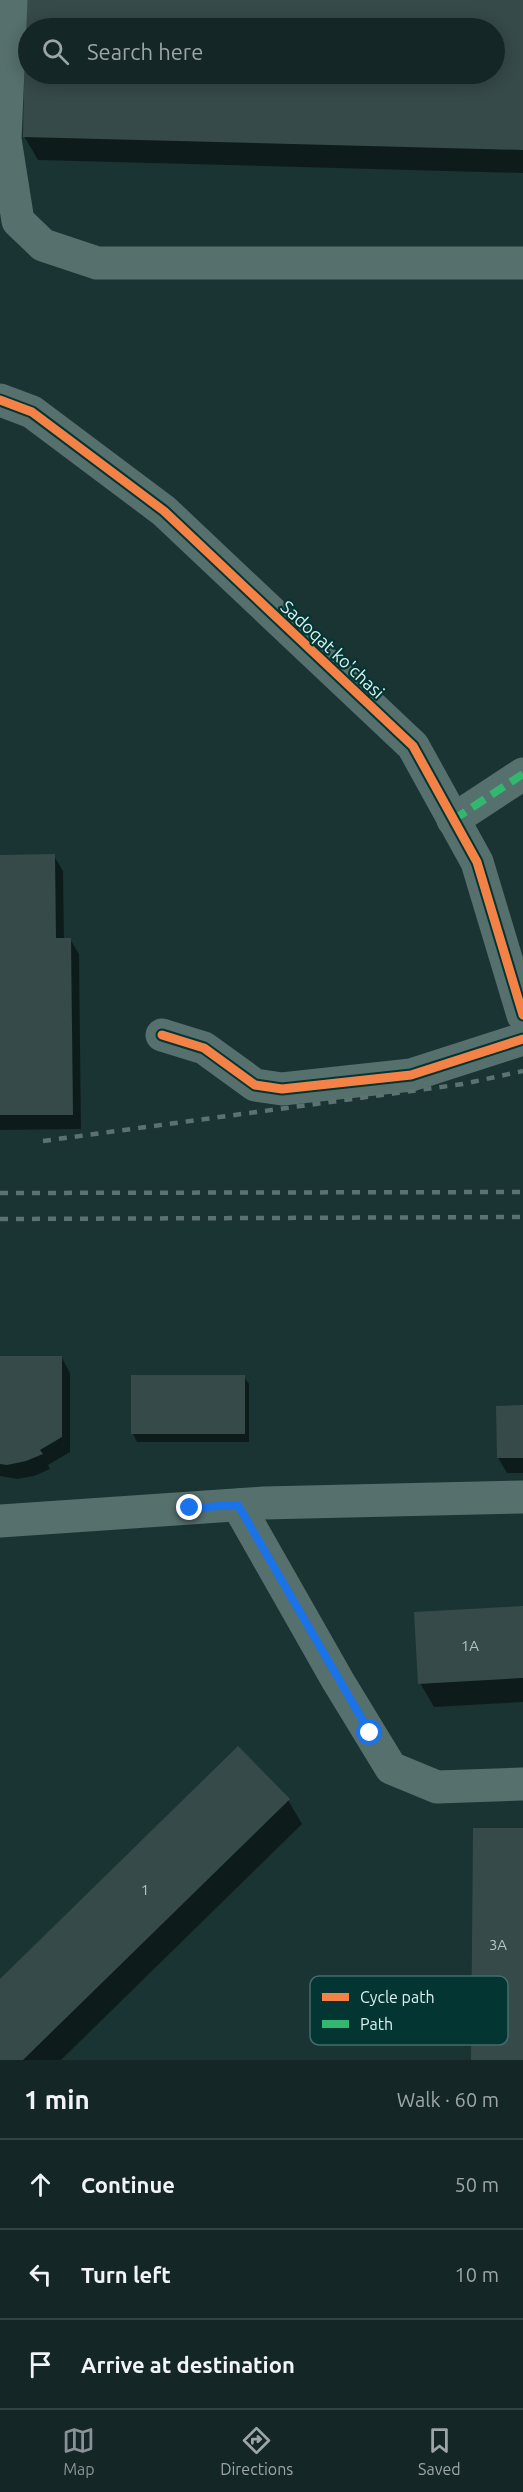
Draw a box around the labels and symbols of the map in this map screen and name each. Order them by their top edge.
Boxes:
street label: Sadoqat ko'chasi [277,596,389,702]
route end [176,1494,202,1520]
house number: 1А [461,1637,479,1654]
route start [356,1719,382,1745]
house number: 1 [141,1881,149,1898]
house number: 3А [489,1936,507,1953]
legend [310,1976,508,2045]
text: Cycle path [360,1988,435,2006]
text: Path [360,2015,393,2033]

